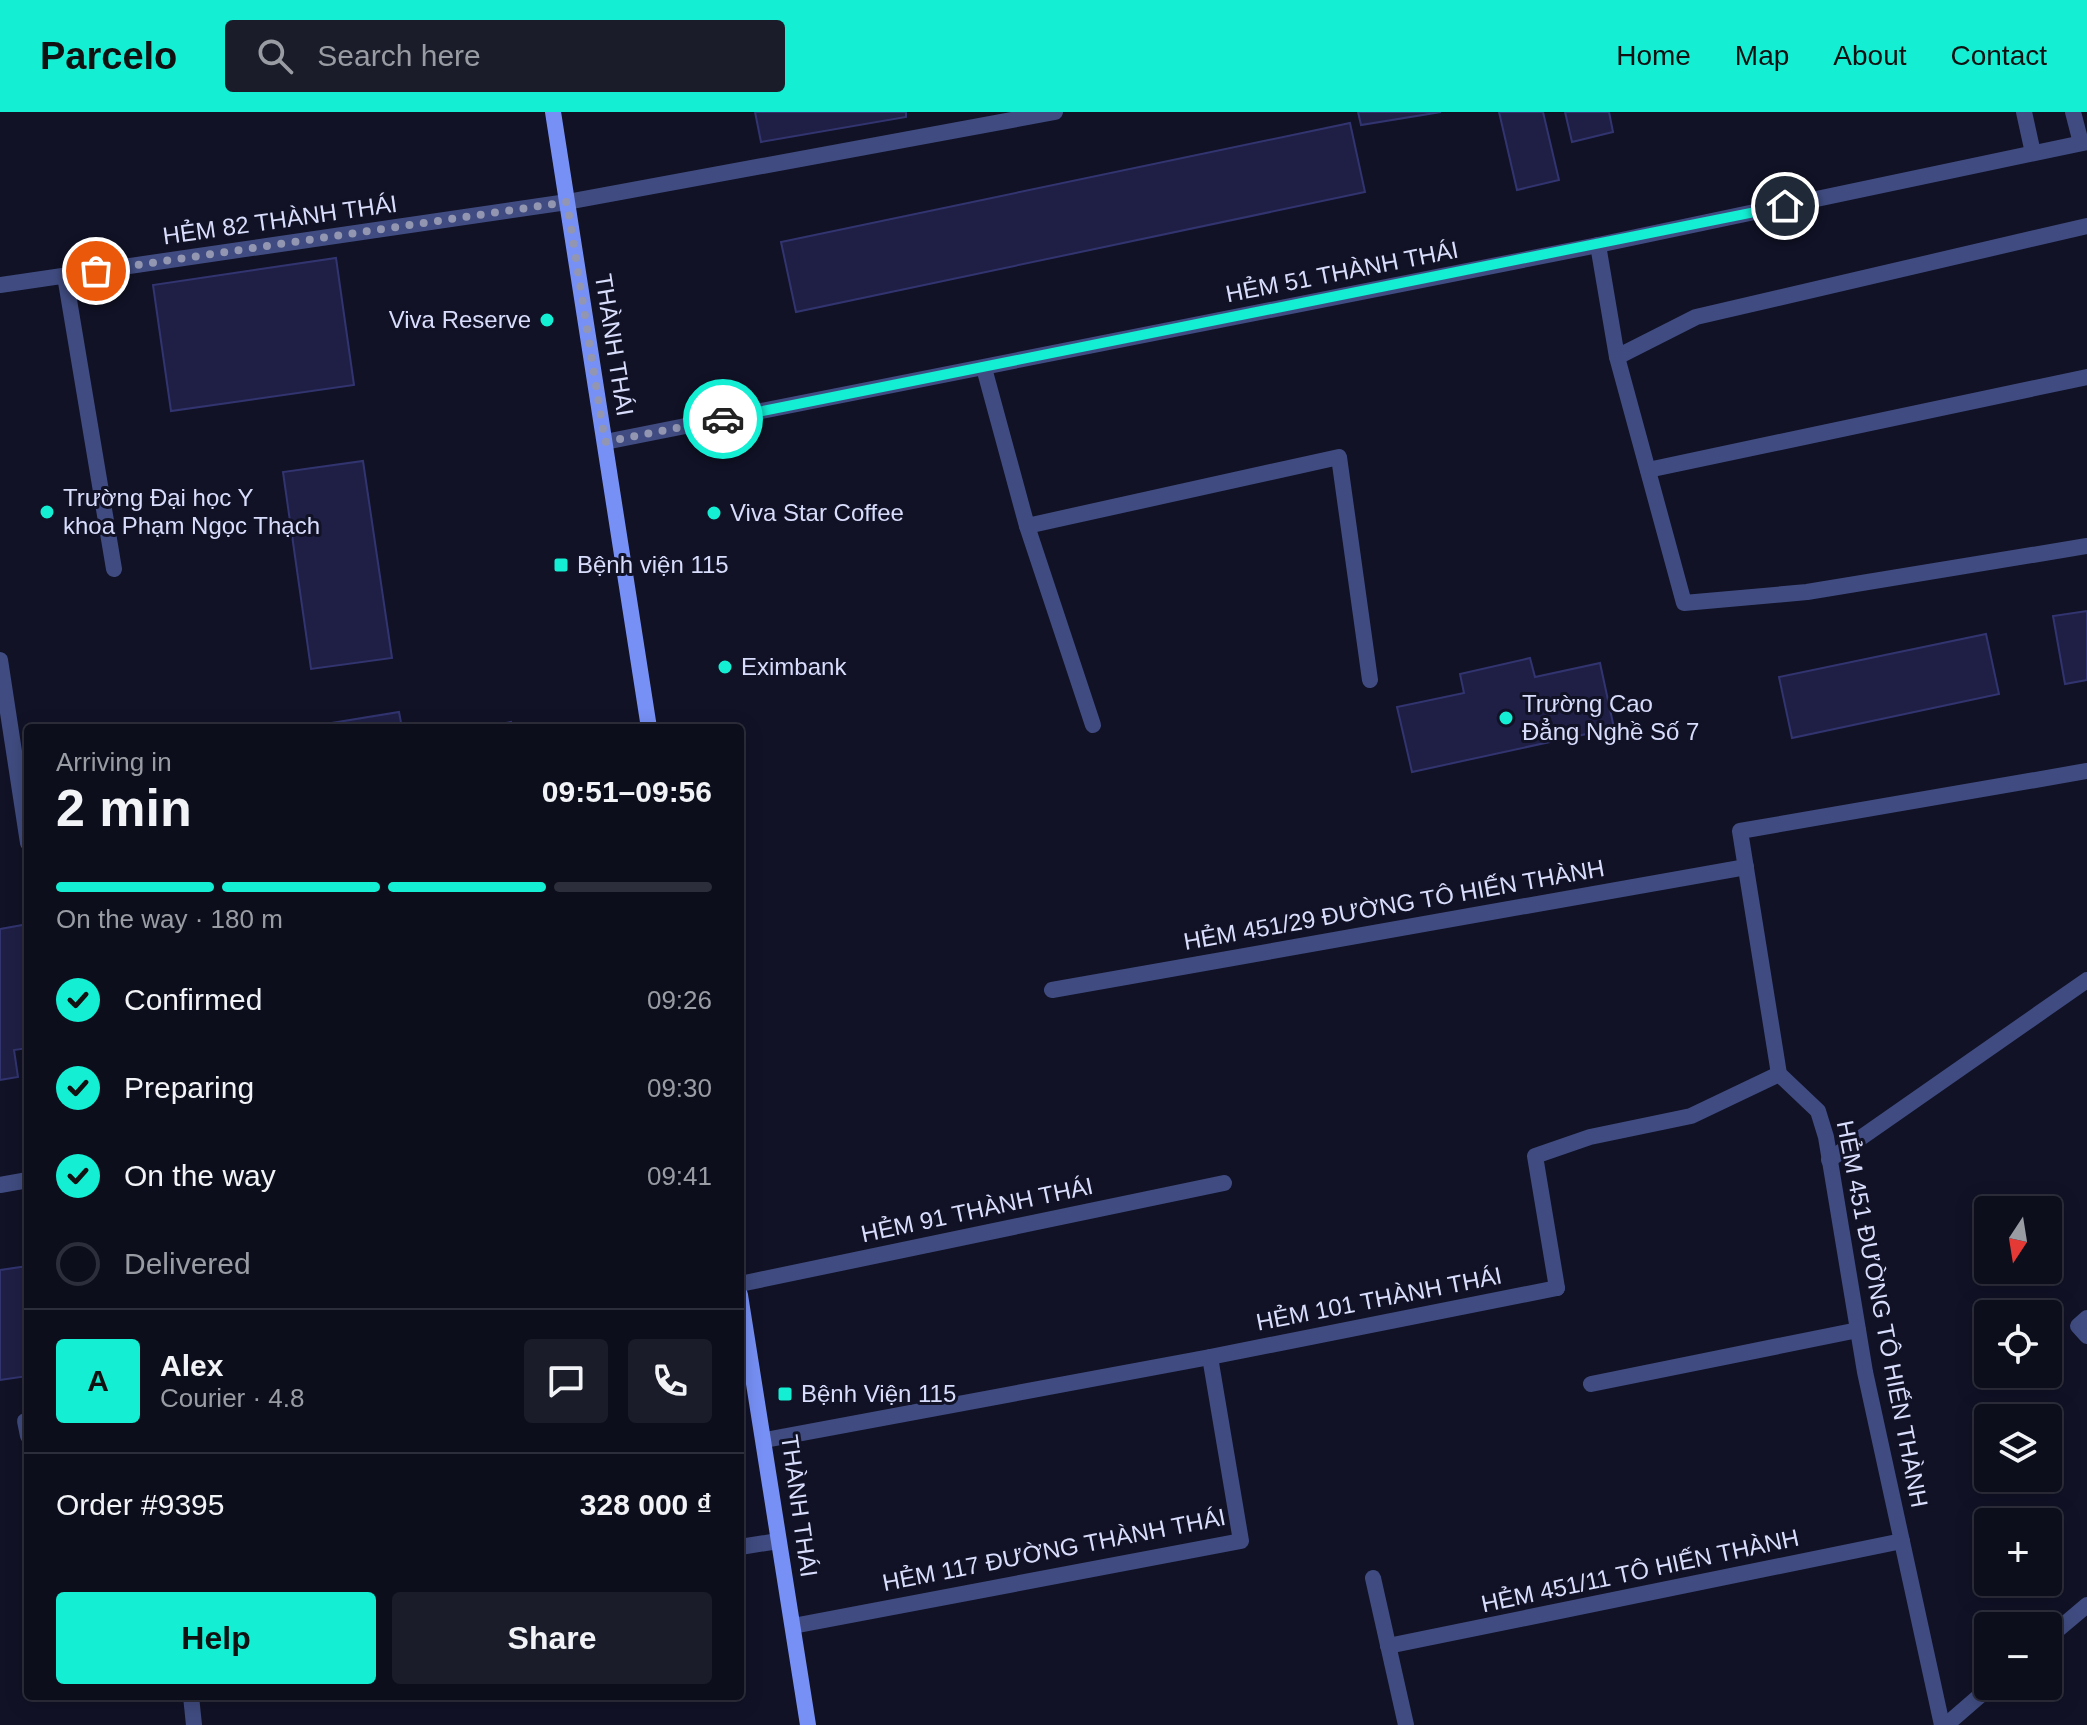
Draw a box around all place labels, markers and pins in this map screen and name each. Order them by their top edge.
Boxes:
pin [1751,172,1819,240]
pin [62,237,130,305]
place label: Viva Reserve [389,306,531,333]
marker: Viva Reserve [538,311,556,329]
place label: Trường Đại học Y khoa Phạm Ngọc Thạch [63,484,320,539]
place label: Viva Star Coffee [730,499,904,526]
marker: Trường Đại học Y khoa Phạm Ngọc Thạch [38,503,56,521]
marker: Viva Star Coffee [705,504,723,522]
place label: Bệnh viện 115 [577,551,729,578]
marker: Bệnh viện 115 [552,556,570,574]
place label: Eximbank [741,653,847,680]
marker: Eximbank [716,658,734,676]
place label: Trường Cao Đẳng Nghề Số 7 [1522,690,1699,745]
marker: Trường Cao Đẳng Nghề Số 7 [1497,709,1515,727]
place label: Bệnh Viện 115 [801,1380,956,1407]
marker: Bệnh Viện 115 [776,1385,794,1403]

